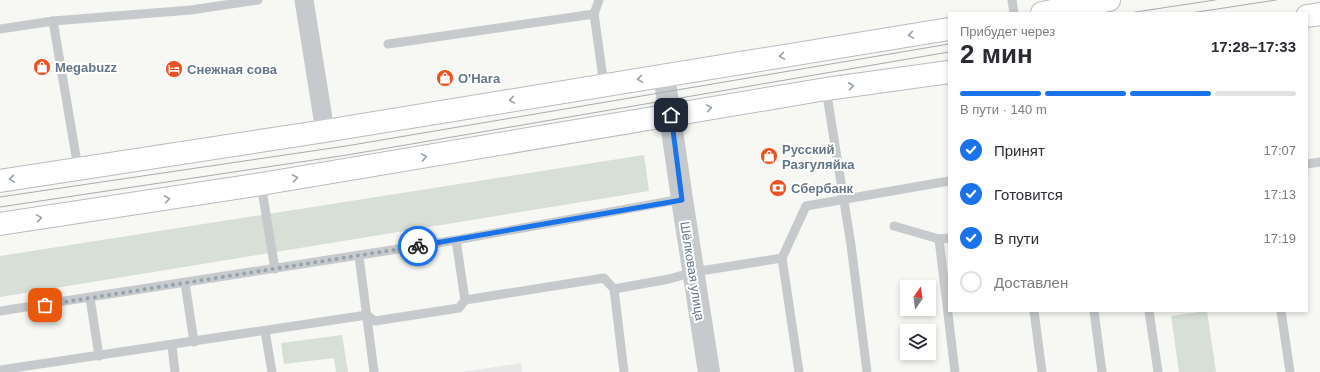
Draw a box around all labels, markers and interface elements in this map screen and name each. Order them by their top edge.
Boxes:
text: Прибудет через [960,24,1055,39]
one-way arrow [907,30,914,39]
text: 17:28–17:33 [1211,38,1296,55]
text: 2 мин [960,39,1033,69]
one-way arrow [779,51,785,60]
shop icon: Megabuzz [32,57,52,77]
hotel icon: Снежная сова [164,59,184,79]
place label: Megabuzz [55,60,118,75]
place label: Снежная сова [187,62,278,77]
shop icon: O'Hara [435,68,455,88]
place label: O'Hara [458,71,501,86]
one-way arrow [637,74,643,83]
one-way arrow [848,82,855,91]
one-way arrow [509,95,515,104]
pin [654,98,688,132]
text: В пути · 140 m [960,102,1047,117]
icon: home [660,104,682,126]
one-way arrow [706,105,712,113]
icon: check [960,139,982,161]
place label: Русский Разгуляйка [782,142,855,172]
text: Принят [994,142,1045,159]
text: 17:07 [1263,143,1296,158]
shop icon: Русский Разгуляйка [759,146,779,166]
one-way arrow [421,153,427,161]
one-way arrow [9,174,15,183]
one-way arrow [292,174,299,183]
bank icon: Сбербанк [768,178,788,198]
place label: Сбербанк [791,181,854,196]
icon: check [960,183,982,205]
text: Готовится [994,186,1063,203]
text: 17:13 [1263,187,1296,202]
one-way arrow [164,195,170,203]
one-way arrow [35,214,42,223]
street label: Шёлковая улица [677,220,708,322]
courier [398,226,438,266]
icon: check [960,227,982,249]
text: В пути [994,230,1039,247]
text: 17:19 [1263,231,1296,246]
icon: bike [407,235,429,257]
text: Доставлен [994,274,1068,291]
north arrow [900,280,936,316]
map controls [900,280,936,360]
pin [28,288,62,322]
icon: bag [34,294,56,316]
button: layers [900,324,936,360]

